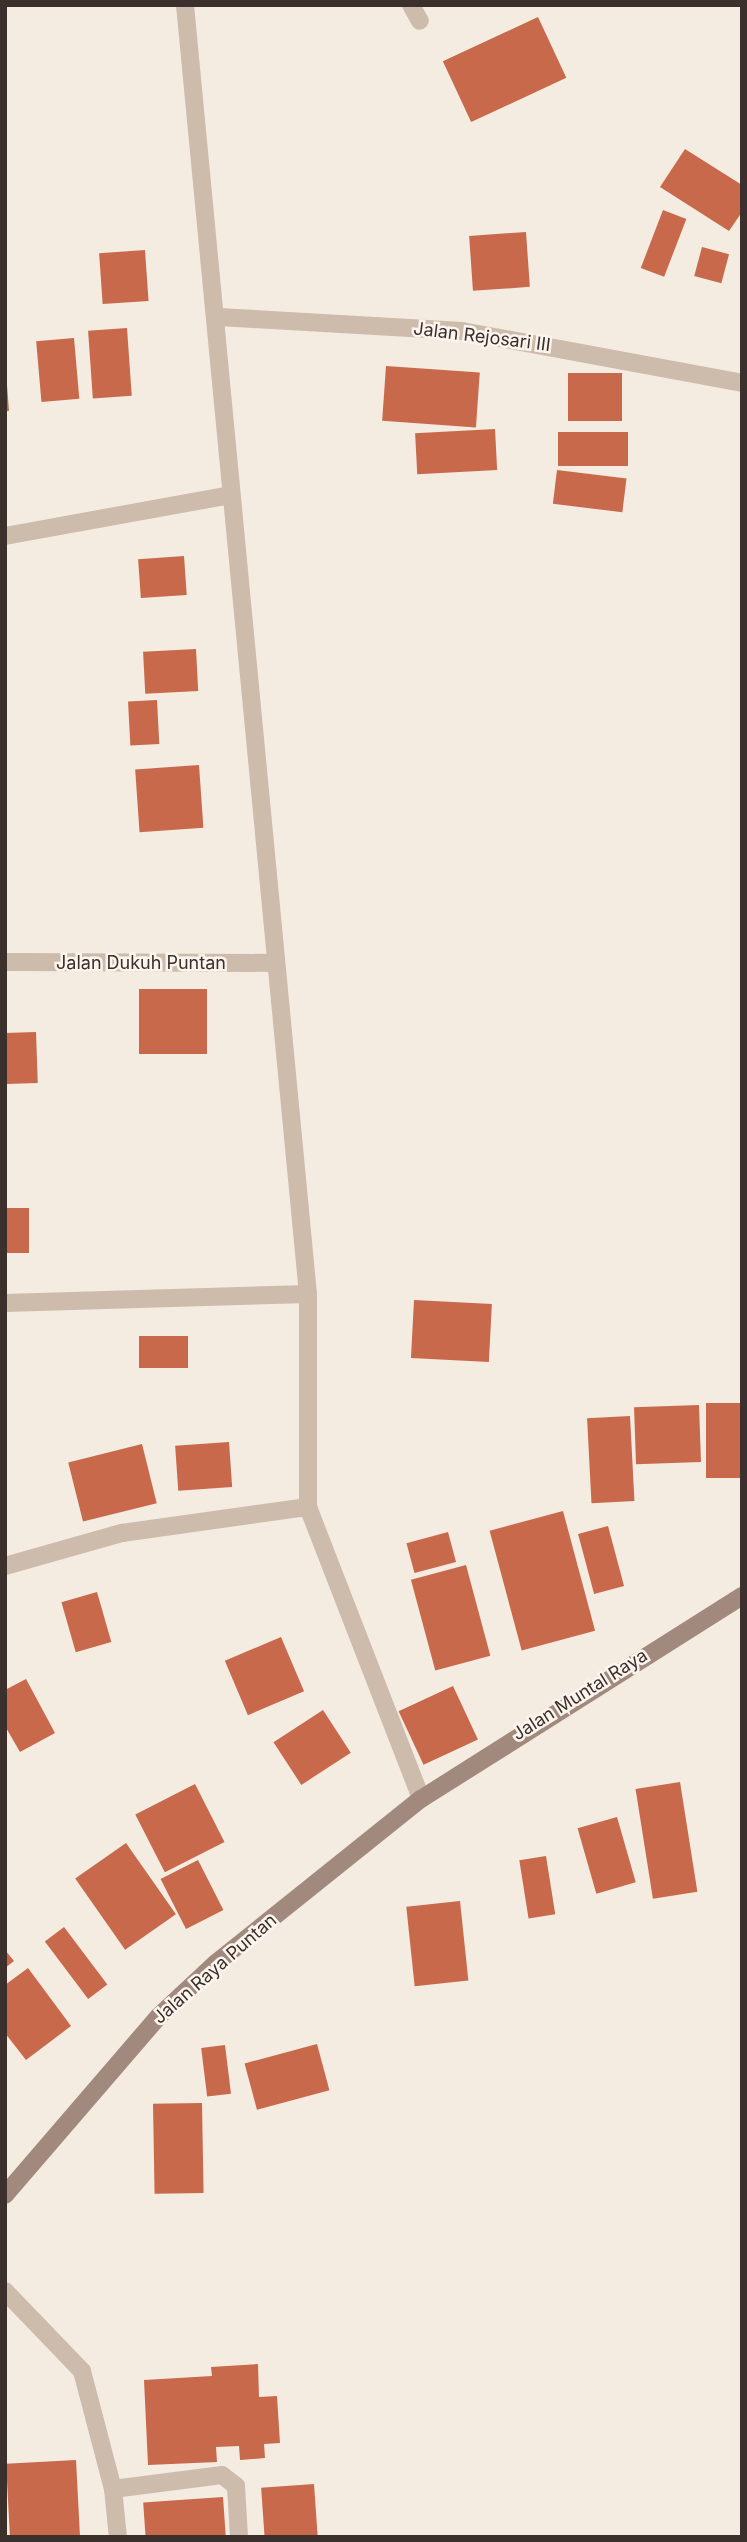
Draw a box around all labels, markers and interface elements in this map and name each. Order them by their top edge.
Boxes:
street label: Jalan Rejosari III [412,318,552,356]
street label: Jalan Dukuh Puntan [56,952,226,974]
street label: Jalan Muntal Raya [509,1645,651,1745]
street label: Jalan Raya Puntan [149,1909,281,2029]

